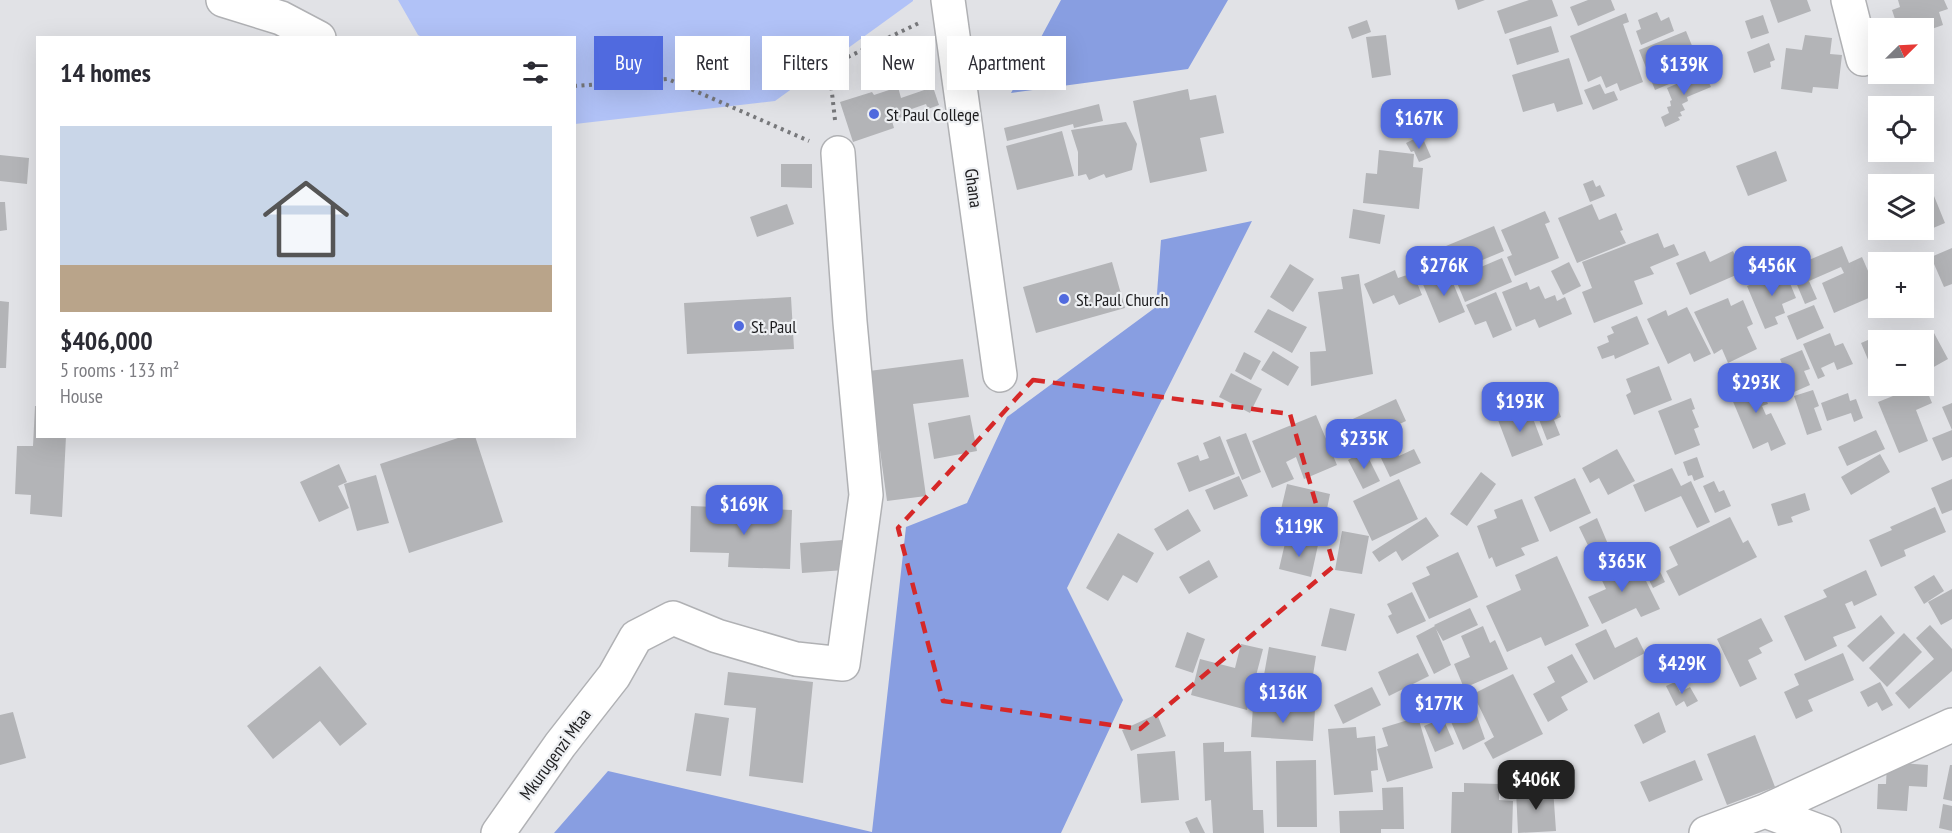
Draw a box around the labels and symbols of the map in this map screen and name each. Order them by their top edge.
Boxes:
north arrow [1868,18,1934,84]
pin: $139K [1642,45,1726,96]
pin: $167K [1377,99,1461,150]
place label: St Paul College [886,103,980,126]
marker: St Paul College [867,107,881,121]
street label: Ghana [960,167,988,209]
pin: $276K [1402,246,1486,297]
pin: $456K [1730,246,1814,297]
place label: St. Paul Church [1076,288,1168,311]
marker: St. Paul Church [1057,292,1071,306]
place label: St. Paul [751,315,797,338]
marker: St. Paul [732,319,746,333]
pin: $293K [1714,363,1798,414]
pin: $193K [1478,382,1562,433]
pin: $235K [1322,419,1406,470]
pin: $169K [702,485,786,536]
pin: $119K [1257,507,1341,558]
pin: $365K [1580,542,1664,593]
pin: $429K [1640,644,1724,695]
pin: $136K [1241,673,1325,724]
pin: $177K [1397,684,1481,735]
street label: Mkurugenzi Mtaa [514,704,596,804]
pin: $406K [1494,760,1578,811]

